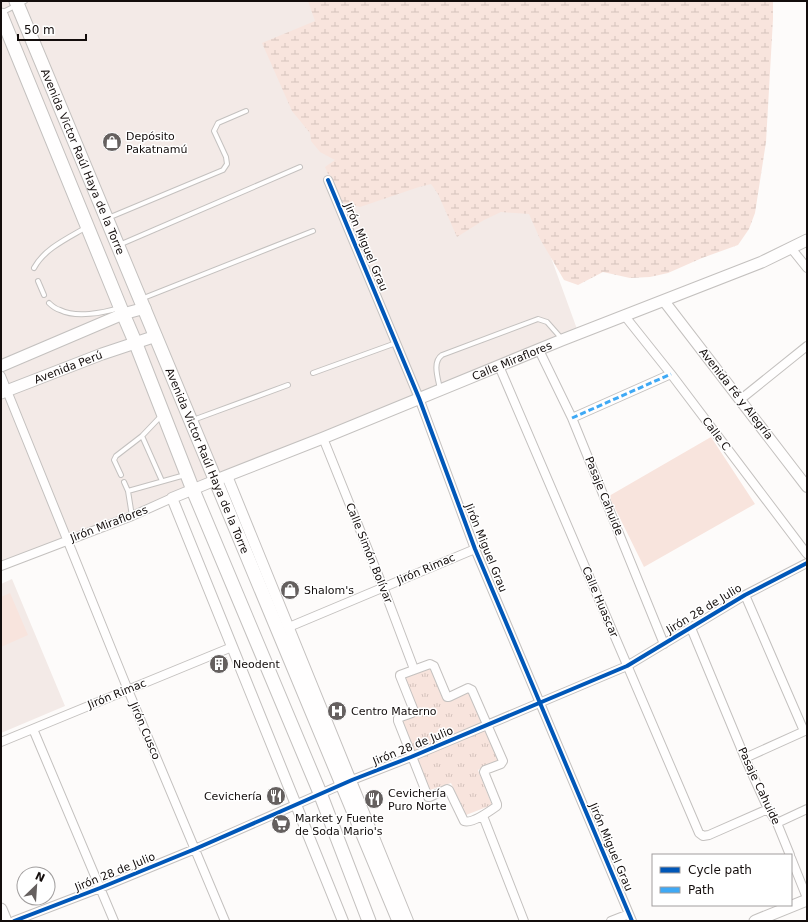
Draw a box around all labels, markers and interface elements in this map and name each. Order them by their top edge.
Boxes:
scale bar [18,16,86,42]
text: 50 m [24,23,55,37]
street label: Avenida Victor Raúl Haya de la Torre [38,67,127,257]
place label: Depósito Pakatnamú [126,130,188,156]
shop icon: Depósito Pakatnamú [101,131,123,153]
street label: Jirón Miguel Grau [341,200,390,293]
street label: Calle Miraflores [470,338,554,383]
street label: Avenida Fé y Alegría [696,346,776,442]
street label: Avenida Perú [32,348,104,386]
street label: Avenida Victor Raúl Haya de la Torre [163,366,252,556]
street label: Calle C [699,415,733,454]
street label: Pasaje Cahuide [582,455,626,538]
street label: Calle Simón Bolívar [343,501,395,605]
street label: Jirón Miguel Grau [462,501,510,594]
street label: Jirón Miraflores [67,503,150,545]
street label: Jirón Rimac [394,551,457,587]
street label: Calle Huascar [579,565,621,640]
shop icon: Shalom's [279,579,301,601]
street label: Jirón 28 de Julio [663,581,744,637]
place label: Shalom's [304,584,354,597]
building icon: Neodent [208,653,230,675]
place label: Neodent [233,658,280,671]
street label: Jirón Rimac [85,676,148,712]
street label: Jirón Cusco [127,699,163,762]
hospital icon: Centro Materno [326,700,348,722]
place label: Centro Materno [351,705,437,718]
street label: Jirón 28 de Julio [370,724,455,768]
street label: Pasaje Cahuide [735,745,783,827]
restaurant icon: Cevichería [265,785,287,807]
place label: Cevichería Puro Norte [388,787,447,813]
restaurant icon: Cevichería Puro Norte [363,788,385,810]
place label: Cevichería [204,790,262,803]
street label: Jirón Miguel Grau [586,800,635,893]
place label: Market y Fuente de Soda Mario's [295,812,384,838]
supermarket icon: Market y Fuente de Soda Mario's [270,813,292,835]
street label: Jirón 28 de Julio [72,850,157,894]
legend [652,854,792,906]
text: Cycle path [688,863,752,877]
north arrow [16,866,56,906]
text: N [33,870,47,885]
text: Path [688,883,714,897]

